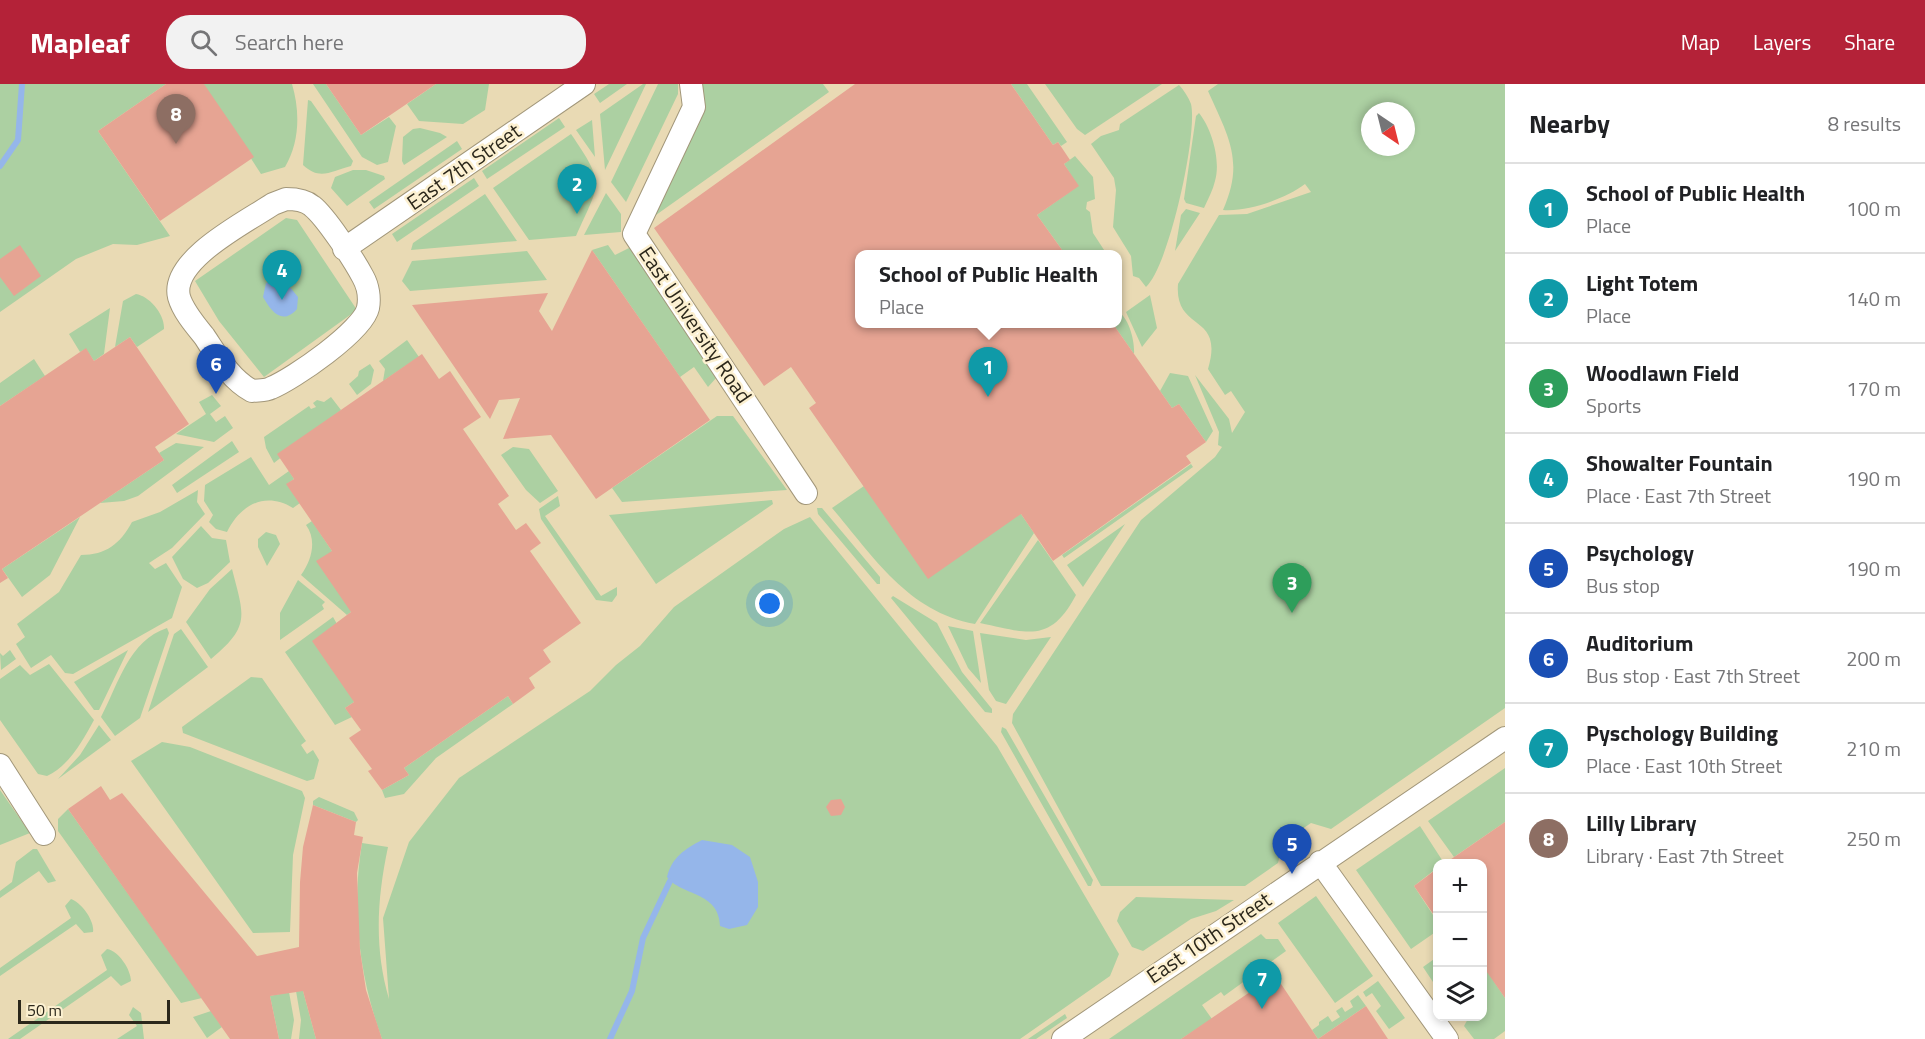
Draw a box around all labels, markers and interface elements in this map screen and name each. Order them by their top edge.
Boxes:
search box [166,15,586,69]
text: Mapleaf [30,21,130,64]
text: Search here [235,25,344,59]
icon: search [187,26,220,59]
text: Map [1681,26,1720,58]
text: Layers [1753,26,1811,58]
text: Share [1844,26,1895,58]
pin: 8 [156,94,195,144]
north arrow [1361,102,1415,156]
text: Nearby [1529,104,1610,143]
text: 8 results [1828,108,1901,139]
street label: East 7th Street [400,115,528,217]
pin: 2 [558,164,596,214]
text: School of Public Health [1586,176,1805,210]
text: 1 [1543,193,1554,224]
text: 100 m [1846,193,1901,224]
text: Place [1586,210,1631,241]
street label: East University Road [631,240,760,409]
pin: 4 [262,250,302,300]
popup [855,250,1122,328]
text: School of Public Health [879,257,1098,291]
text: Light Totem [1586,266,1698,300]
text: 2 [1543,283,1554,314]
text: 140 m [1846,283,1901,314]
text: Place [879,291,924,322]
text: Place [1586,300,1631,331]
pin: 6 [196,344,236,394]
pin: 1 [968,348,1008,397]
text: Woodlawn Field [1586,356,1739,390]
text: 3 [1543,373,1554,404]
text: 170 m [1846,373,1901,404]
text: Sports [1586,390,1641,421]
text: Showalter Fountain [1586,446,1773,480]
text: 4 [1543,463,1554,494]
text: 190 m [1846,463,1901,494]
text: Place · East 7th Street [1586,480,1771,511]
text: Psychology [1586,536,1694,570]
text: 5 [1543,553,1554,584]
text: 190 m [1846,553,1901,584]
pin: 3 [1272,564,1312,613]
text: Bus stop [1586,570,1660,601]
your location [755,589,784,618]
text: Auditorium [1586,626,1693,660]
text: 6 [1543,643,1554,674]
text: 200 m [1846,643,1901,674]
text: Bus stop · East 7th Street [1586,660,1800,691]
text: Pyschology Building [1586,716,1778,750]
text: 7 [1543,733,1554,764]
text: 210 m [1846,733,1901,764]
text: Place · East 10th Street [1586,750,1782,781]
text: Lilly Library [1586,806,1696,840]
text: 8 [1543,823,1554,854]
text: 250 m [1846,823,1901,854]
pin: 5 [1272,824,1312,874]
text: Library · East 7th Street [1586,840,1784,871]
map controls [1433,859,1487,1021]
button: + [1433,859,1487,913]
street label: East 10th Street [1139,883,1278,991]
button: − [1433,913,1487,967]
pin: 7 [1242,960,1282,1009]
button: layers [1433,967,1487,1021]
scale bar [18,997,170,1024]
text: 50 m [27,998,62,1022]

